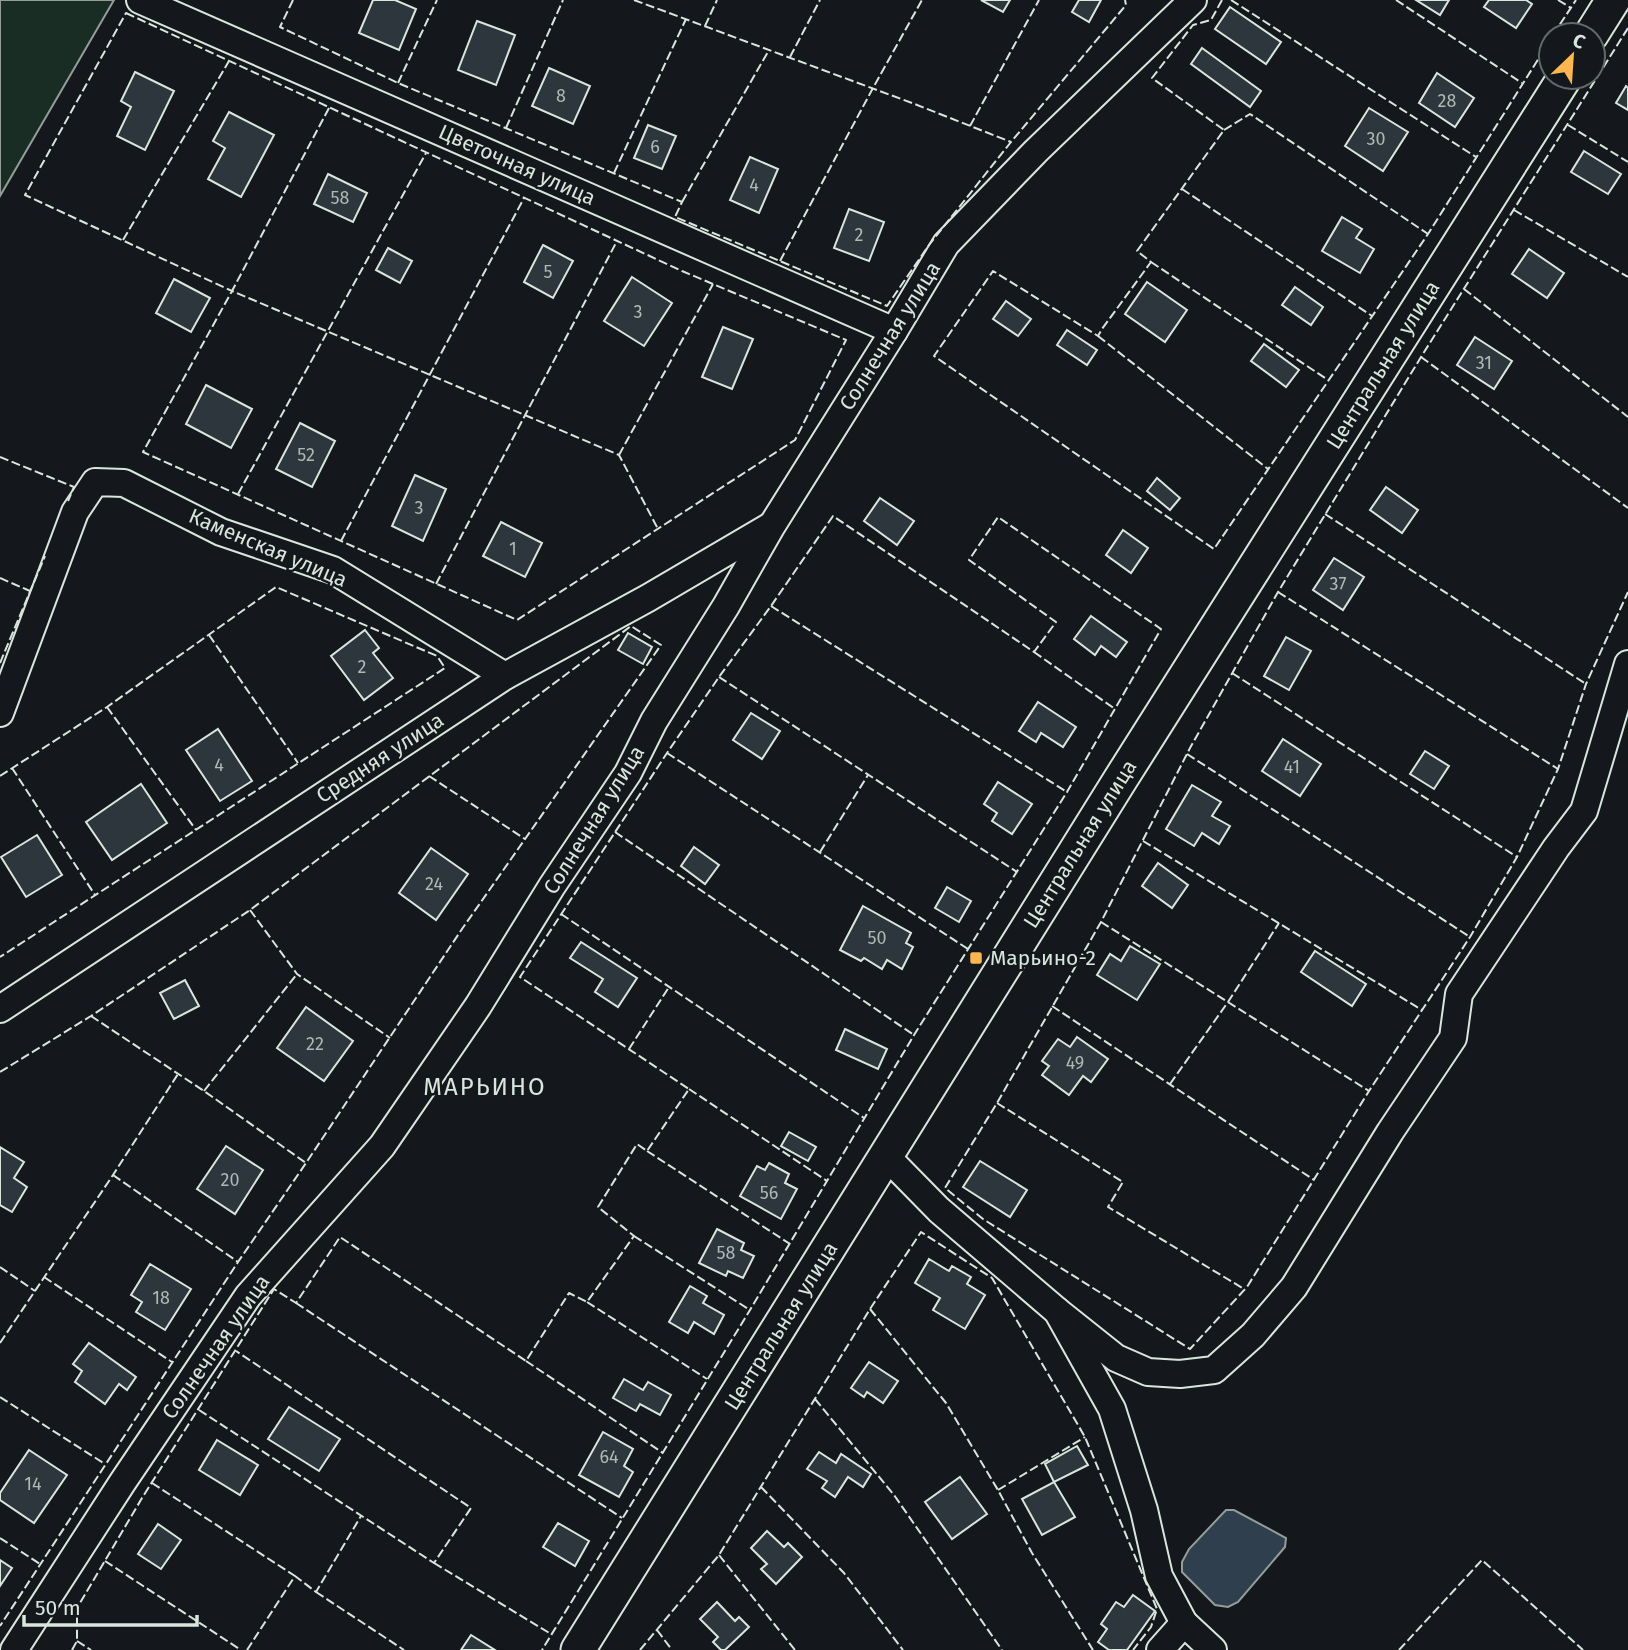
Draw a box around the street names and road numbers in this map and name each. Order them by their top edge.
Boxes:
street label: Цветочная улица [435,119,599,211]
street label: Солнечная улица [834,257,946,415]
street label: Центральная улица [1321,276,1445,454]
street label: Каменская улица [185,503,351,593]
street label: Средняя улица [311,707,449,809]
street label: Солнечная улица [538,741,650,899]
street label: Центральная улица [1018,755,1142,933]
street label: Центральная улица [719,1237,843,1415]
street label: Солнечная улица [156,1270,276,1424]

